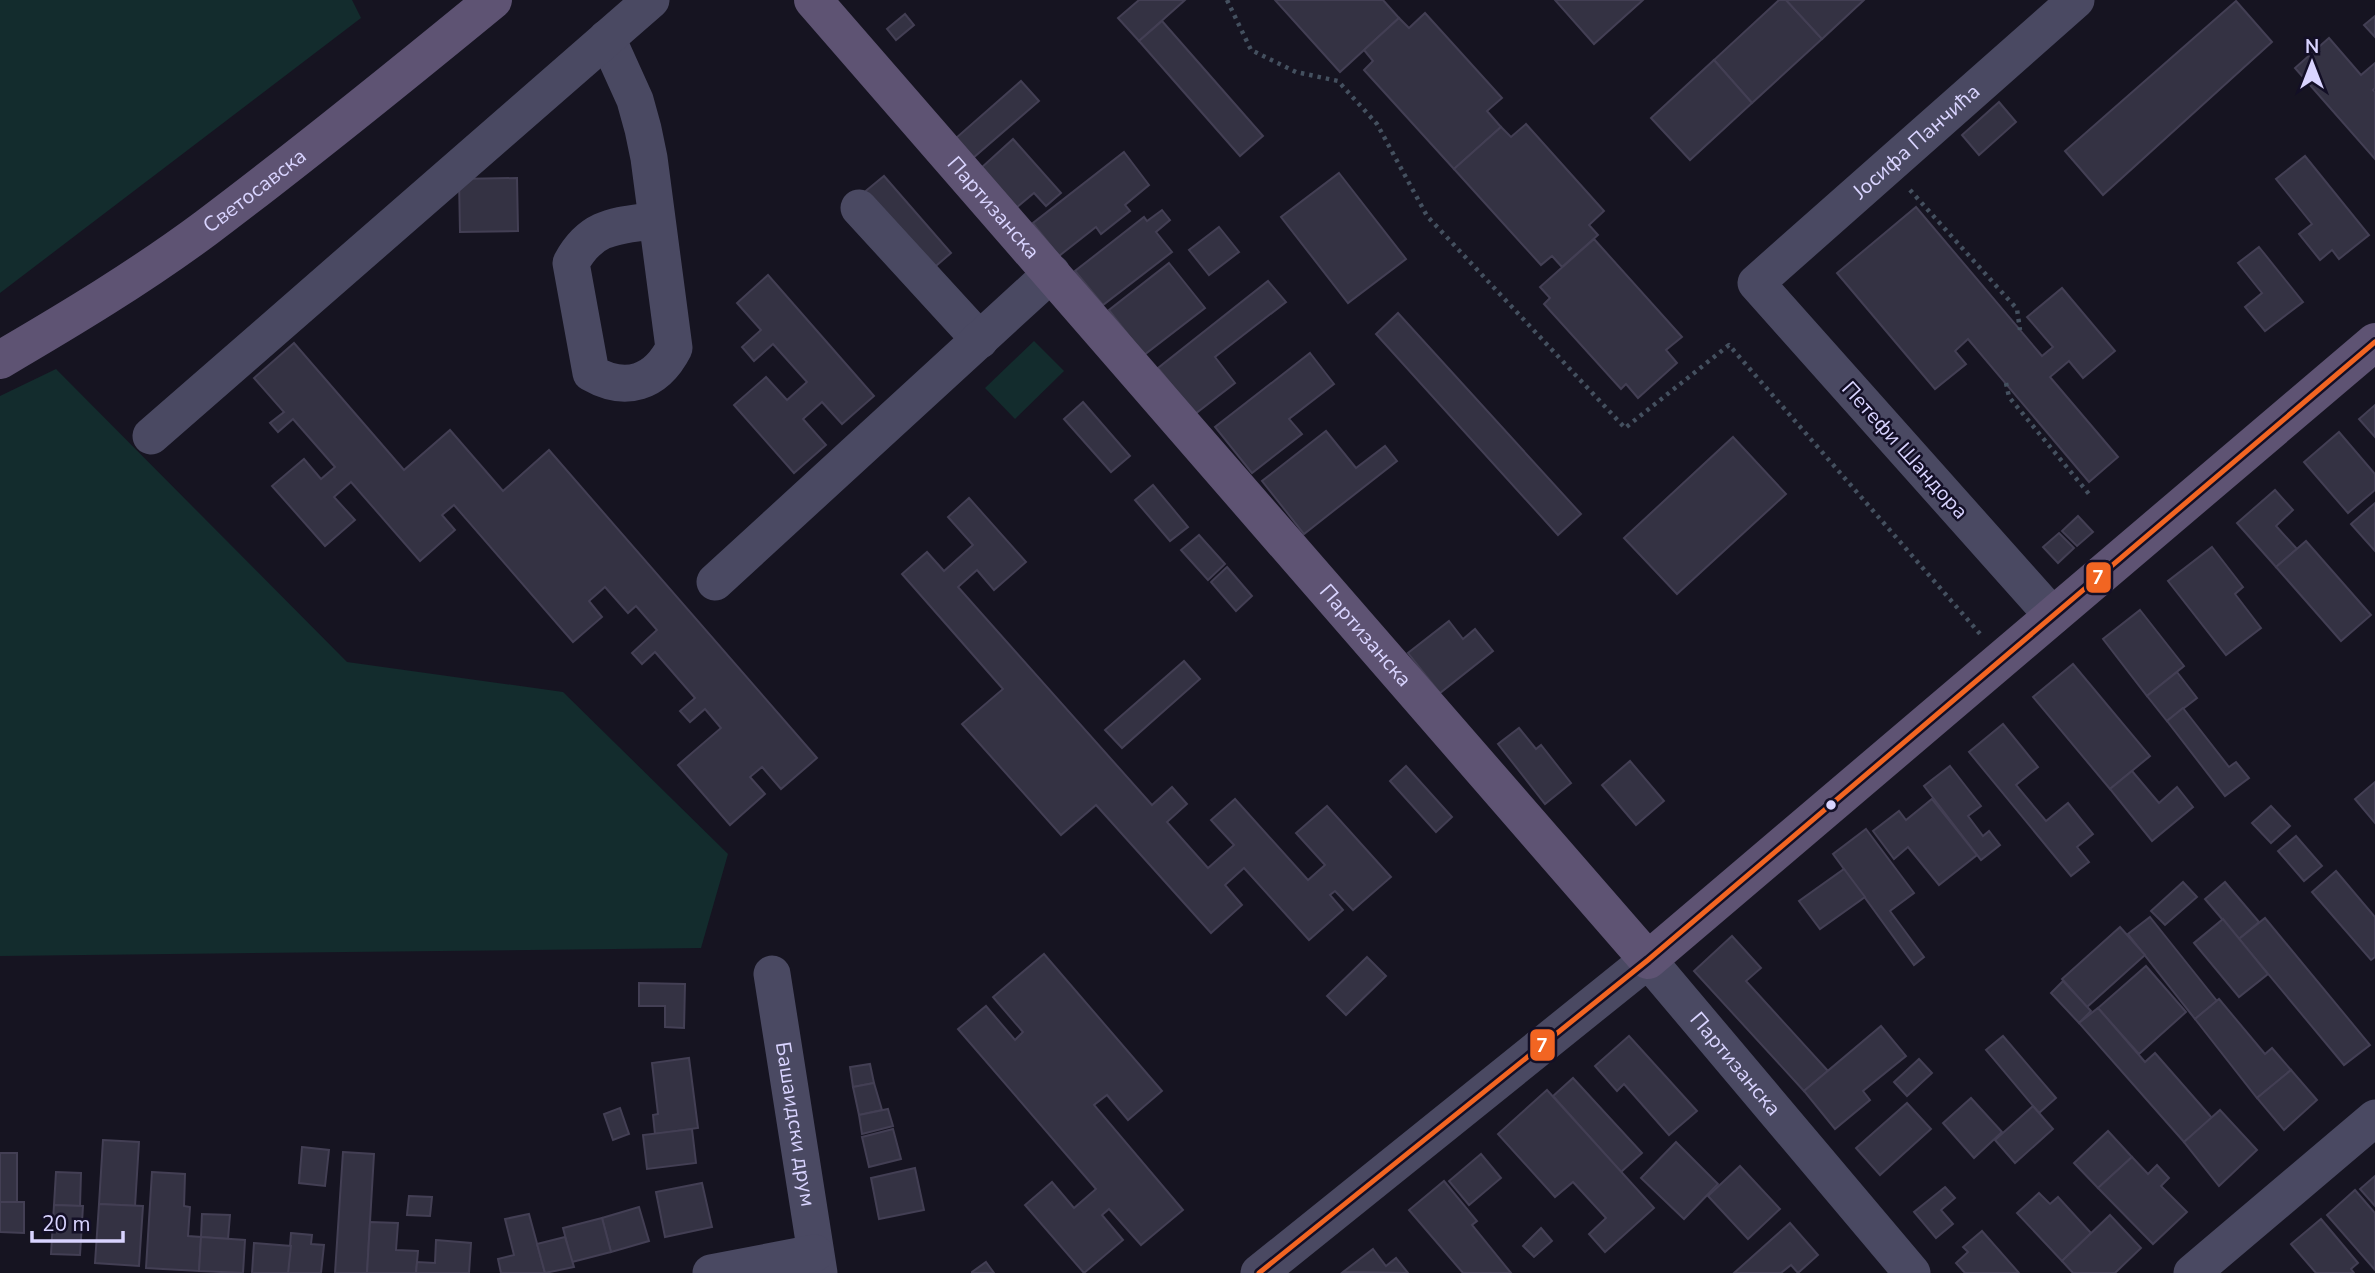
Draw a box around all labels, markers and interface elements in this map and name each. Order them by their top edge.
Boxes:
north arrow [2277,28,2347,98]
text: N [2305,34,2319,60]
street label: Јосифа Панчића [1846,77,1986,206]
street label: Светосавска [197,142,312,239]
street label: Партизанска [941,150,1046,265]
street label: Петефи Шандора [1836,375,1974,525]
line badge: 7 [2085,561,2112,594]
text: 7 [2092,565,2104,591]
street label: Партизанска [1313,578,1418,693]
unlabelled marker [1824,798,1838,812]
street label: Партизанска [1684,1006,1787,1122]
line badge: 7 [1529,1028,1556,1062]
text: 7 [1536,1033,1548,1059]
street label: Башаидски друм [769,1040,822,1208]
scale bar [32,1200,122,1244]
text: 20 m [42,1210,91,1238]

